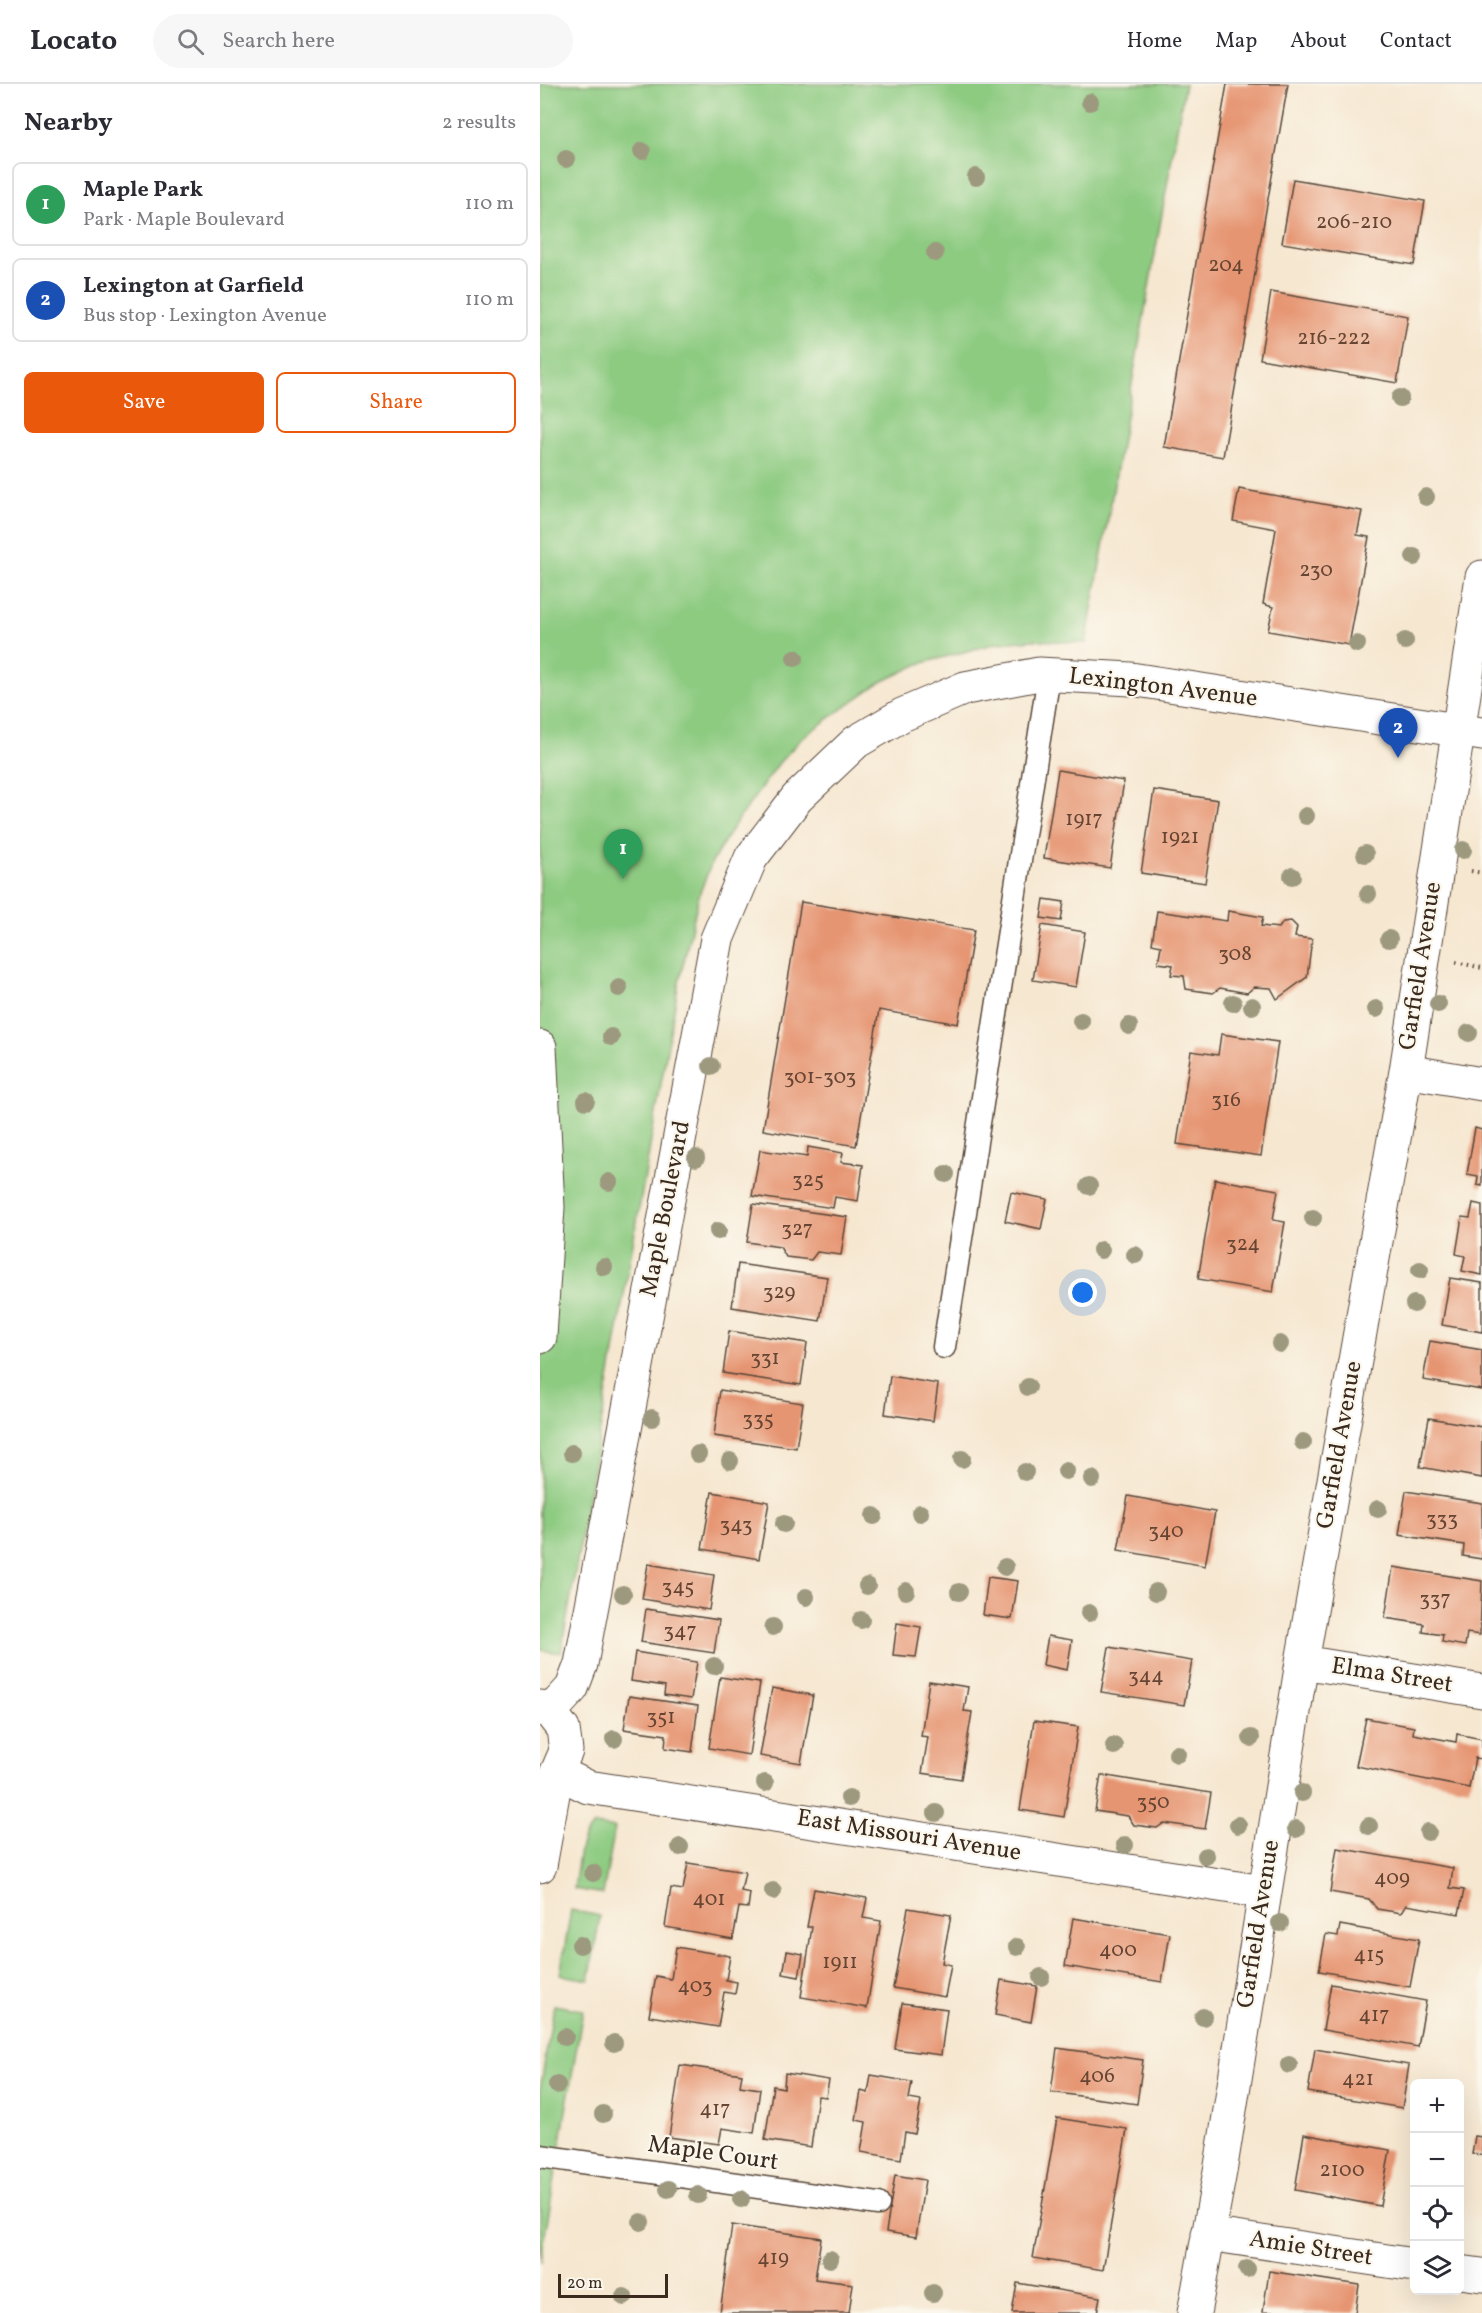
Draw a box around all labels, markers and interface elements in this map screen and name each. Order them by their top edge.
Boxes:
search box [153,14,573,68]
text: Locato [30,22,117,61]
icon: search [174,25,207,58]
text: Search here [222,26,335,57]
text: Home [1127,27,1182,56]
text: Map [1215,27,1257,56]
text: About [1290,27,1347,56]
text: Contact [1380,27,1452,56]
text: Nearby [24,105,113,141]
text: 2 results [442,109,516,137]
text: Maple Park [83,175,203,206]
text: 1 [41,190,50,218]
text: 110 m [465,190,514,218]
text: Park · Maple Boulevard [83,206,285,234]
house number: 206-210 [1316,208,1392,237]
house number: 204 [1208,251,1244,280]
text: Lexington at Garfield [83,271,304,302]
text: 2 [40,286,51,314]
text: 110 m [465,286,514,314]
text: Bus stop · Lexington Avenue [83,302,327,330]
house number: 216-222 [1297,324,1371,353]
button: Save [24,372,264,433]
button: Share [276,372,516,433]
house number: 230 [1299,556,1333,585]
street label: Lexington Avenue [1067,660,1259,716]
pin: 2 [1378,708,1418,758]
house number: 1917 [1065,805,1103,834]
house number: 1921 [1161,823,1199,852]
pin: 1 [604,830,643,879]
street label: Garfield Avenue [1391,879,1451,1053]
house number: 308 [1218,940,1252,969]
house number: 301-303 [784,1063,856,1092]
house number: 316 [1211,1086,1241,1115]
street label: Maple Boulevard [632,1118,700,1300]
house number: 325 [792,1166,824,1195]
house number: 327 [781,1215,813,1244]
house number: 324 [1226,1230,1260,1259]
house number: 329 [763,1278,795,1307]
your location [1068,1278,1097,1307]
house number: 331 [750,1344,780,1373]
street label: Garfield Avenue [1308,1358,1372,1532]
house number: 335 [742,1405,774,1434]
house number: 333 [1426,1505,1458,1534]
house number: 343 [719,1511,753,1540]
house number: 340 [1148,1517,1184,1546]
house number: 345 [662,1573,694,1602]
house number: 337 [1419,1585,1451,1614]
house number: 347 [663,1617,697,1646]
street label: Elma Street [1329,1650,1455,1702]
house number: 344 [1128,1662,1164,1691]
house number: 351 [646,1703,676,1732]
house number: 350 [1136,1788,1170,1817]
street label: East Missouri Avenue [794,1801,1024,1871]
street label: Garfield Avenue [1229,1837,1289,2011]
house number: 409 [1374,1864,1410,1893]
house number: 401 [693,1885,725,1914]
house number: 400 [1099,1936,1137,1965]
house number: 415 [1354,1941,1384,1970]
house number: 1911 [822,1948,858,1977]
house number: 403 [678,1972,712,2001]
house number: 417 [1359,2001,1389,2030]
house number: 406 [1079,2062,1115,2091]
house number: 421 [1342,2065,1374,2094]
map controls [1410,2079,1464,2295]
button: + [1410,2079,1464,2133]
house number: 417 [700,2095,730,2124]
street label: Maple Court [645,2128,781,2180]
button: − [1410,2133,1464,2187]
house number: 2100 [1319,2156,1365,2185]
button: locate [1410,2187,1464,2241]
street label: Amie Street [1247,2222,1375,2276]
button: layers [1410,2241,1464,2295]
house number: 419 [757,2244,789,2273]
scale bar [558,2271,668,2298]
text: 20 m [567,2273,602,2295]

